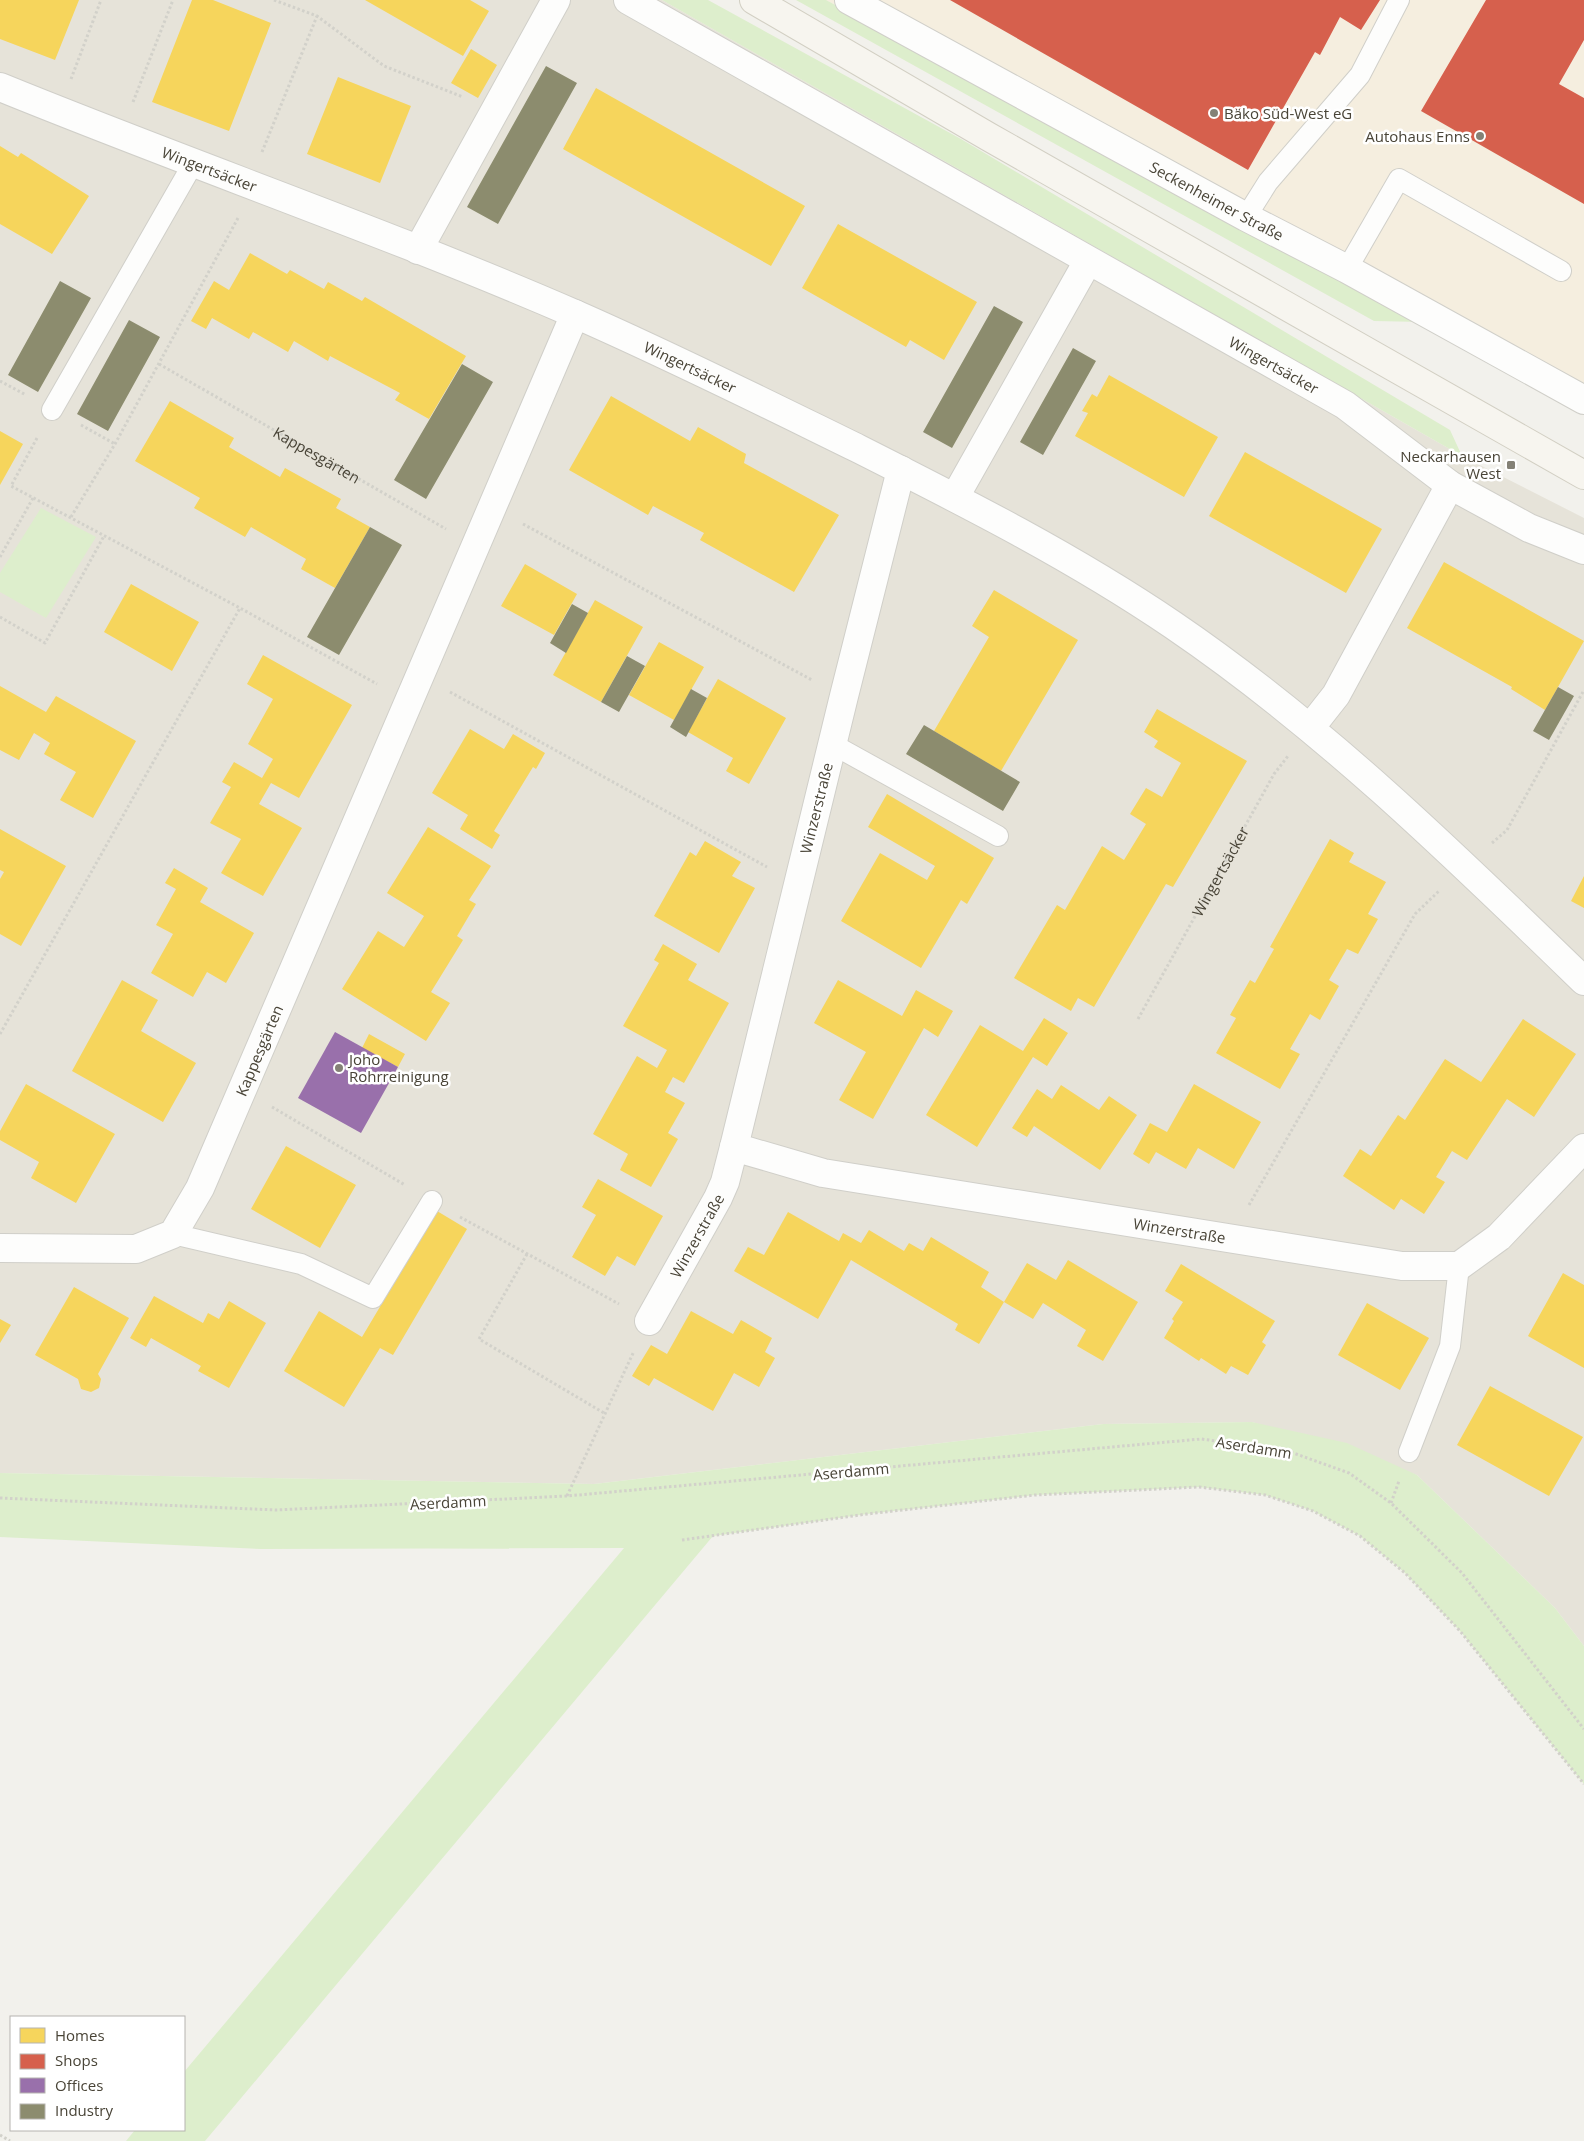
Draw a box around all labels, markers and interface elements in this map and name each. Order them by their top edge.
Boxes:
place label: Bäko Süd-West eG [1224,103,1352,123]
marker: Bäko Süd-West eG [1208,107,1220,119]
place label: Autohaus Enns [1365,126,1470,146]
marker: Autohaus Enns [1474,130,1486,142]
street label: Wingertsäcker [159,142,260,196]
street label: Seckenheimer Straße [1146,156,1287,245]
street label: Wingertsäcker [1226,332,1323,398]
street label: Wingertsäcker [641,336,740,398]
street label: Kappesgärten [270,422,364,488]
place label: Neckarhausen West [1400,446,1501,483]
marker: Neckarhausen West [1505,459,1517,471]
street label: Winzerstraße [795,760,837,856]
street label: Wingertsäcker [1187,823,1253,920]
street label: Kappesgärten [231,1002,287,1099]
place label: Joho Rohrreinigung [347,1049,449,1086]
marker: Joho Rohrreinigung [333,1062,345,1074]
street label: Winzerstraße [665,1190,728,1281]
street label: Winzerstraße [1132,1213,1227,1248]
street label: Aserdamm [1215,1431,1293,1463]
street label: Aserdamm [812,1458,890,1484]
street label: Aserdamm [409,1490,487,1514]
legend [10,2016,185,2131]
text: Homes [55,2025,105,2045]
text: Shops [55,2050,98,2070]
text: Offices [55,2075,103,2095]
text: Industry [55,2100,113,2120]

